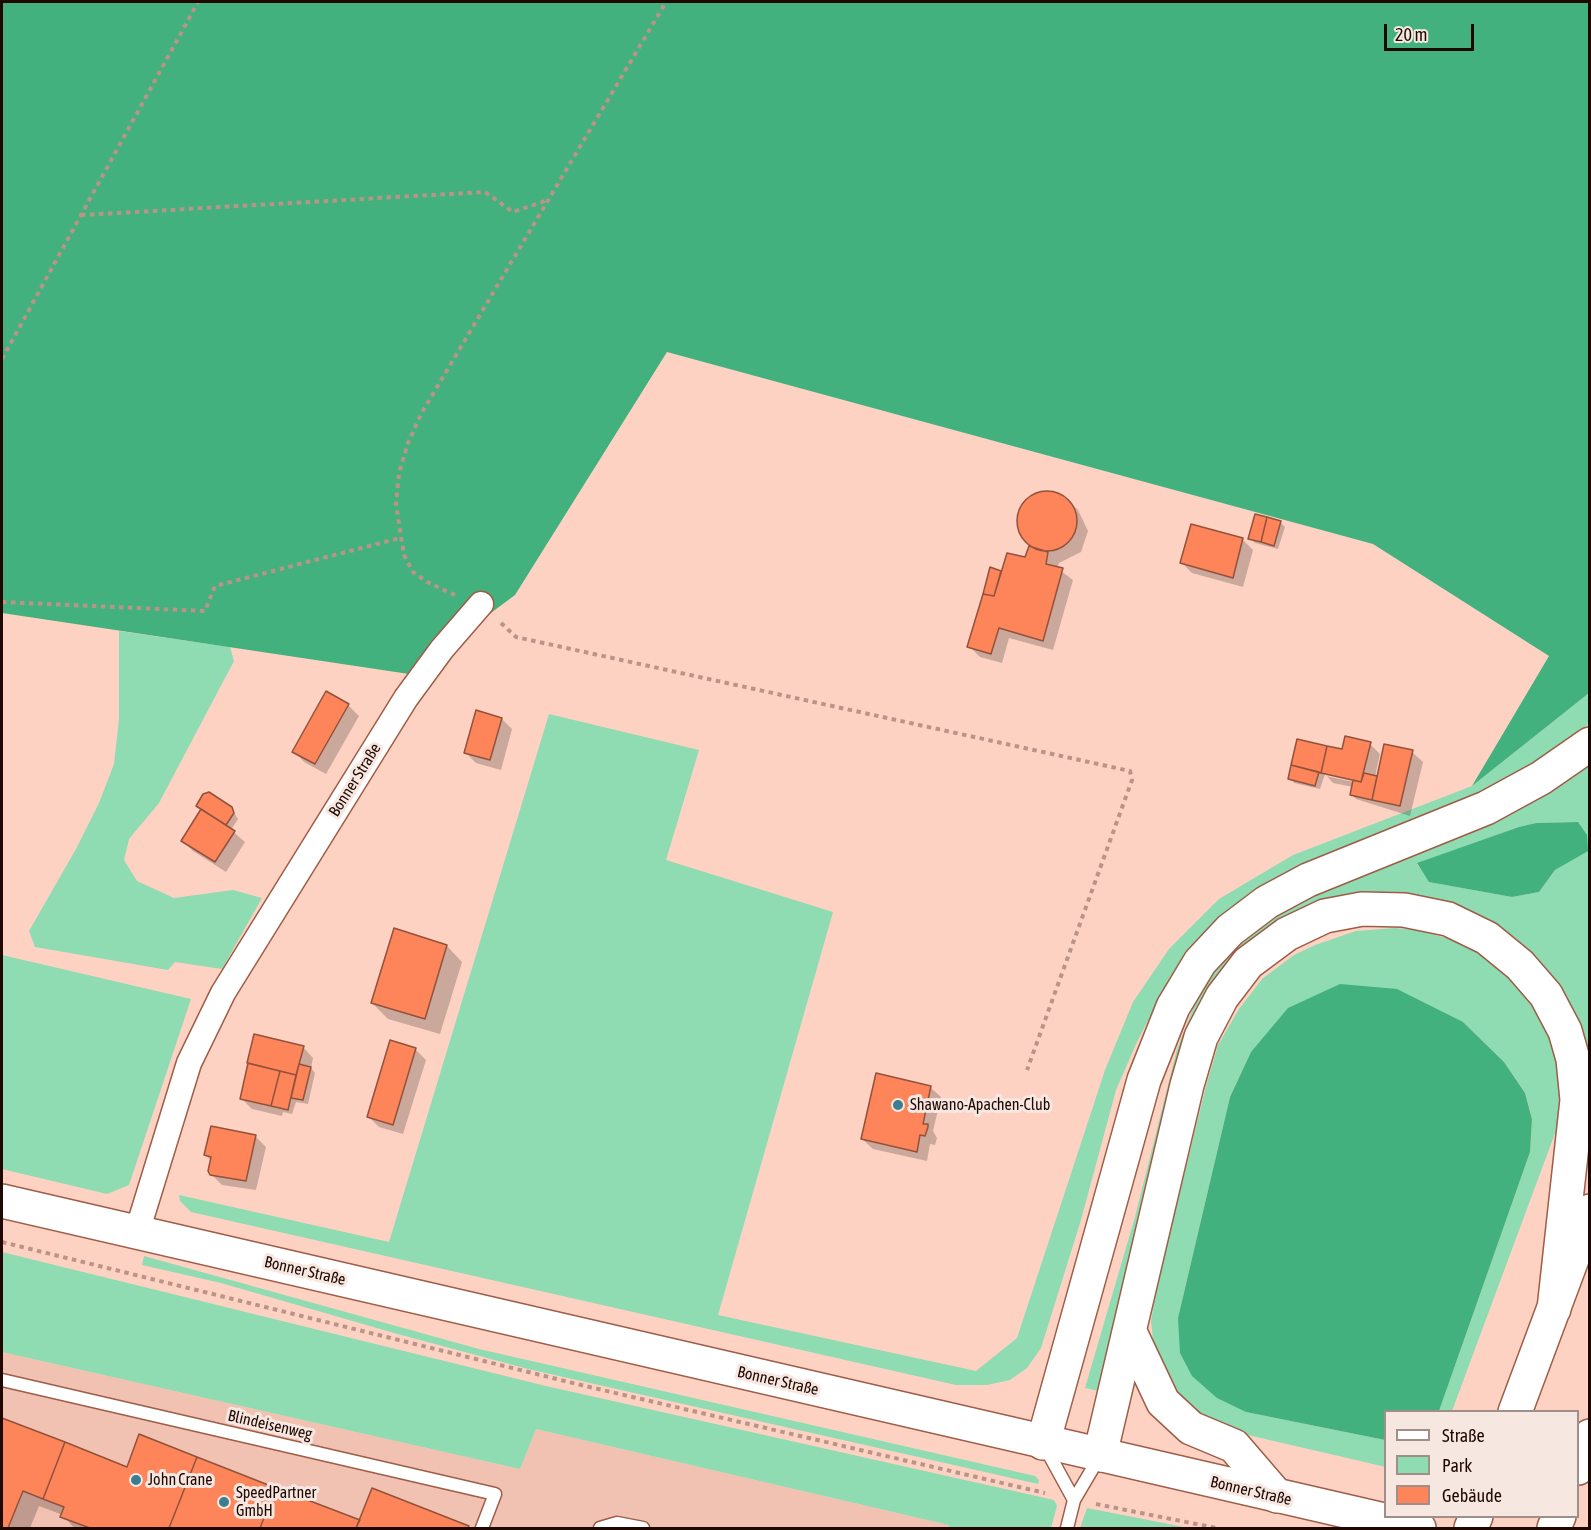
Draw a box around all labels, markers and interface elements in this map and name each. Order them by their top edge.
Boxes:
scale bar [1387,12,1477,50]
text: 20 m [1395,24,1427,45]
street label: Bonner Straße [325,740,385,820]
place label: Shawano-Apachen-Club [910,1095,1050,1115]
marker: Shawano-Apachen-Club [891,1098,905,1112]
street label: Bonner Straße [263,1252,347,1290]
street label: Bonner Straße [736,1362,820,1400]
street label: Blindeisenweg [226,1406,314,1444]
legend [1384,1410,1579,1518]
text: Straße [1442,1425,1485,1446]
text: Park [1442,1455,1472,1476]
place label: John Crane [148,1470,212,1490]
street label: Bonner Straße [1209,1472,1293,1510]
marker: John Crane [129,1473,143,1487]
place label: SpeedPartner GmbH [236,1483,316,1521]
text: Gebäude [1442,1485,1502,1506]
marker: SpeedPartner GmbH [217,1495,231,1509]

